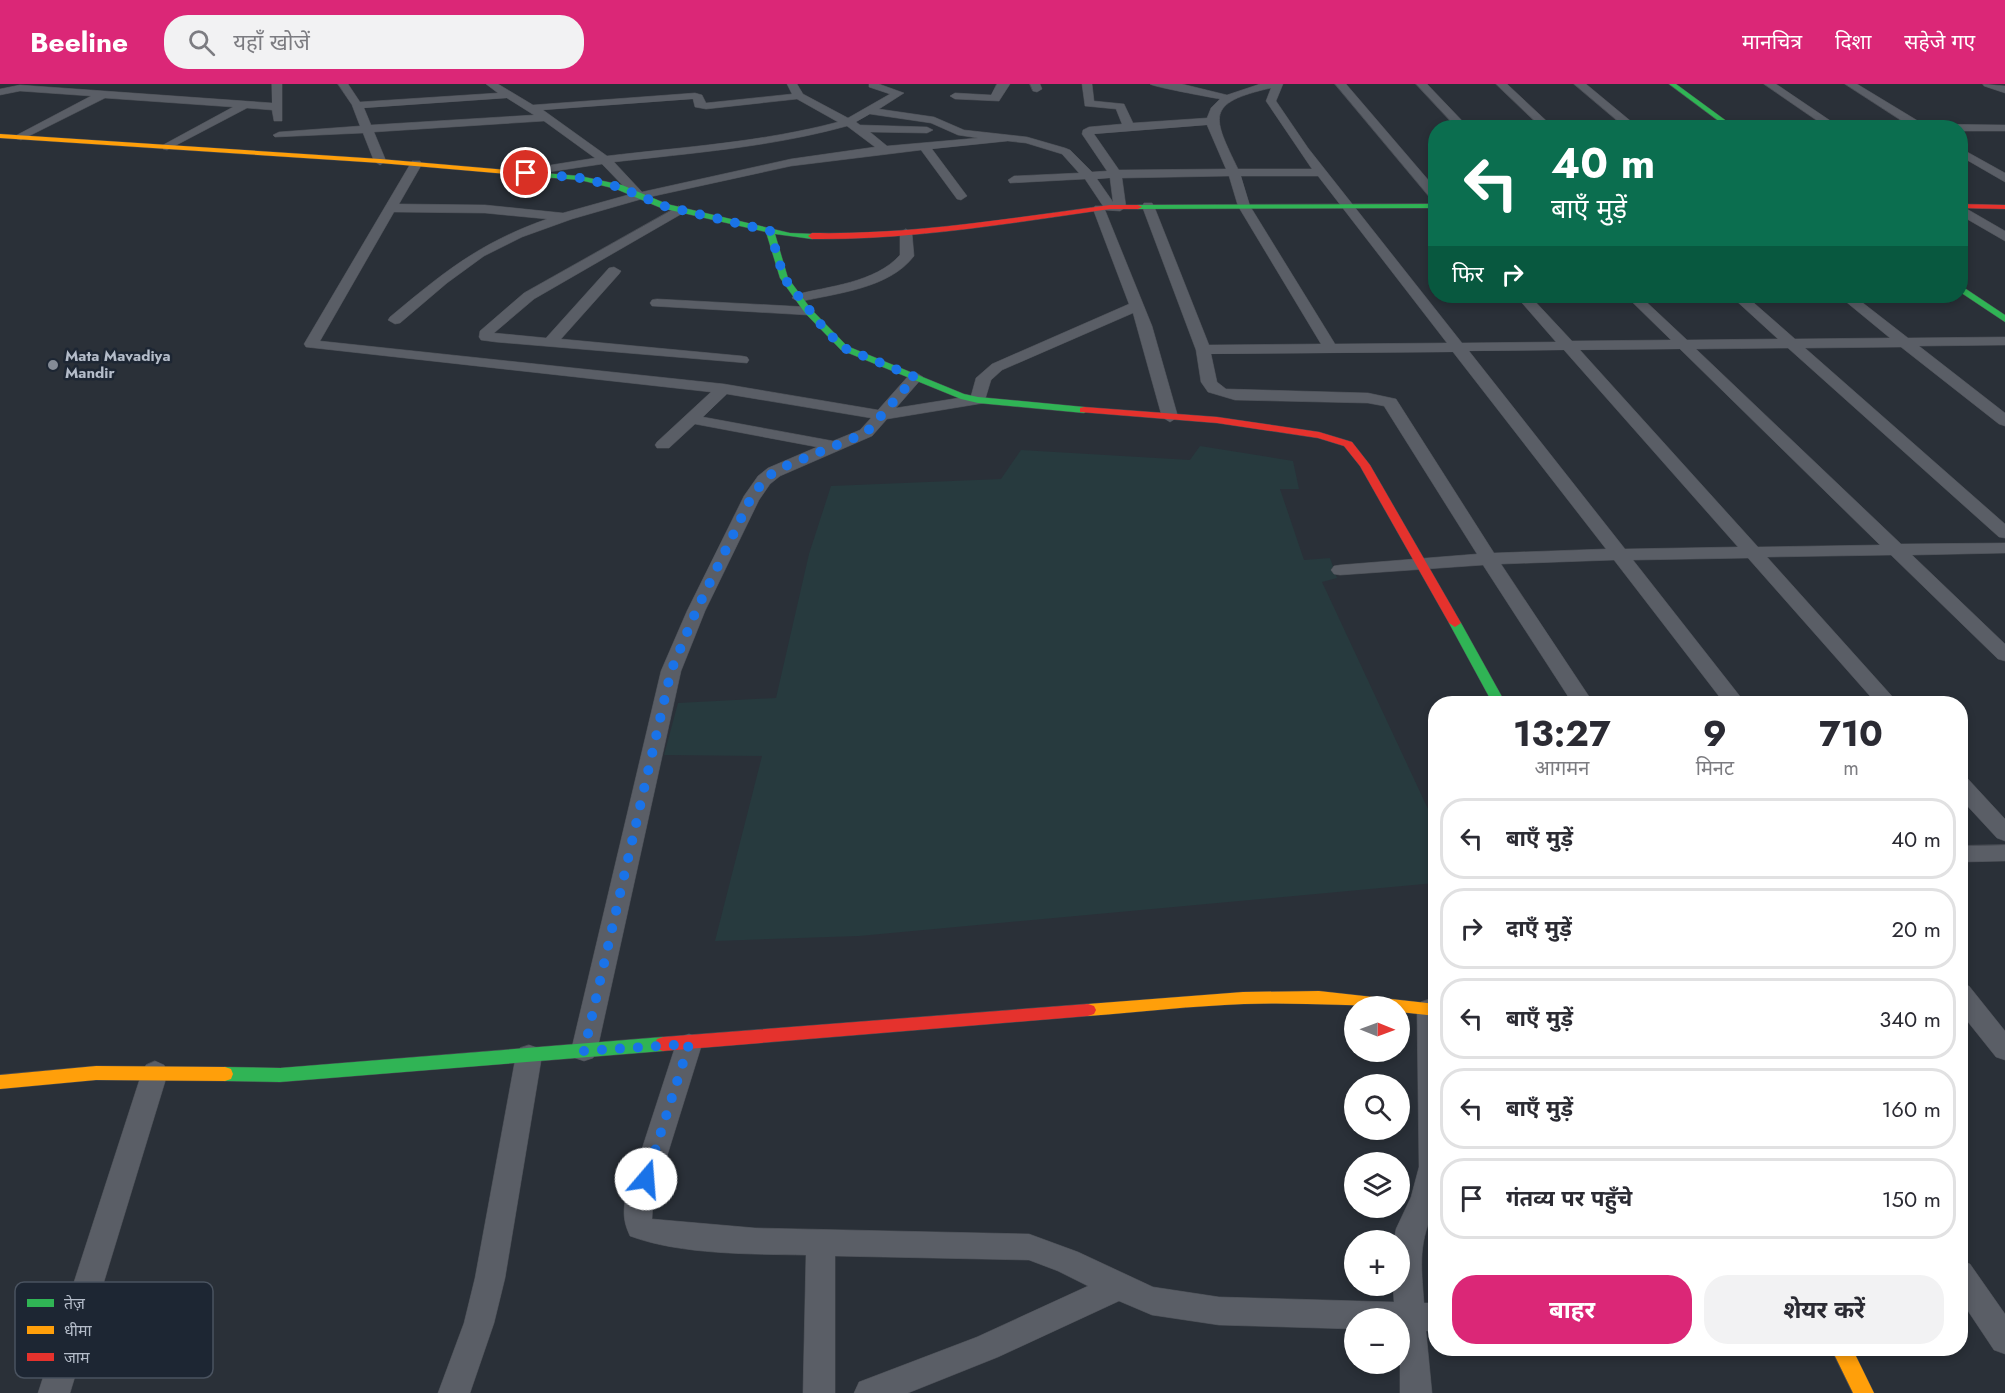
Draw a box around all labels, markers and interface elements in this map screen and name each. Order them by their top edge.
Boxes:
search box [164,15,584,69]
text: Beeline [30,22,128,63]
icon: search [185,26,218,59]
text: यहाँ खोजें [233,26,310,58]
text: मानचित्र [1742,27,1802,57]
text: दिशा [1835,27,1871,57]
text: सहेजे गए [1904,27,1975,57]
text: 40 m [1551,133,1655,194]
icon: left [1452,144,1530,222]
pin [500,147,551,198]
icon: arrive [509,156,542,189]
text: बाएँ मुड़ें [1551,189,1627,228]
text: फिर [1452,258,1484,290]
icon: right [1496,258,1529,291]
place label: Mata Mavadiya Mandir [65,345,170,384]
marker: Mata Mavadiya Mandir [46,358,60,372]
text: 13:27 [1513,707,1611,759]
text: 9 [1703,707,1727,759]
text: 710 [1819,707,1883,759]
text: आगमन [1534,754,1589,783]
text: मिनट [1696,754,1734,783]
text: m [1843,754,1859,783]
icon: left [1455,822,1488,855]
text: बाएँ मुड़ें [1506,822,1573,854]
text: 40 m [1891,823,1941,855]
icon: right [1455,912,1488,945]
text: दाएँ मुड़ें [1506,912,1572,944]
text: 20 m [1892,913,1941,945]
north arrow [1344,996,1410,1062]
map controls [1344,996,1410,1374]
icon: left [1455,1002,1488,1035]
text: बाएँ मुड़ें [1506,1002,1573,1034]
text: 340 m [1879,1003,1941,1035]
button: search [1344,1074,1410,1140]
icon: left [1455,1092,1488,1125]
text: बाएँ मुड़ें [1506,1092,1573,1124]
text: 160 m [1881,1093,1941,1125]
position arrow [614,1147,678,1211]
button: layers [1344,1152,1410,1218]
icon: arrive [1455,1182,1488,1215]
text: गंतव्य पर पहुँचे [1506,1182,1632,1214]
text: 150 m [1882,1183,1941,1215]
button: + [1344,1230,1410,1296]
button: बाहर [1452,1275,1692,1344]
button: शेयर करें [1704,1275,1944,1344]
legend [15,1282,213,1378]
text: तेज़ [64,1292,86,1315]
button: − [1344,1308,1410,1374]
text: धीमा [64,1319,93,1342]
text: जाम [64,1346,90,1369]

